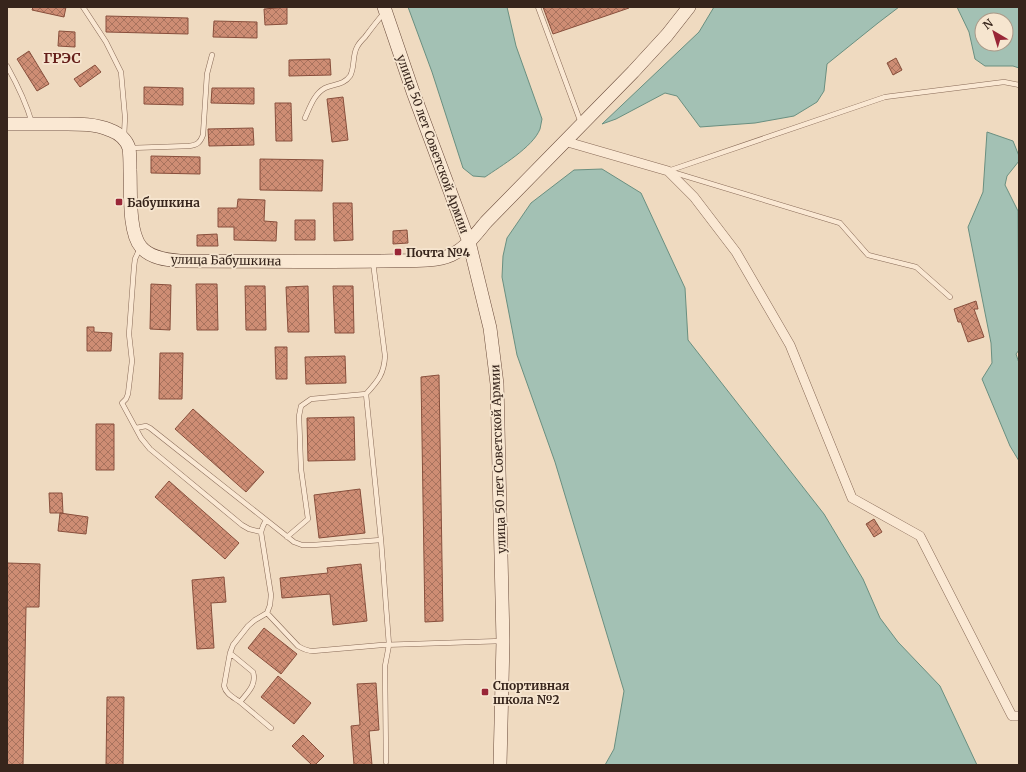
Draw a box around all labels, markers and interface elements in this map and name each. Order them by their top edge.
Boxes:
north arrow [974,12,1014,52]
text: N [980,16,996,32]
district label: ГРЭС [43,49,81,67]
street label: улица 50 лет Советской Армии [394,53,472,235]
place label: Бабушкина [127,195,200,210]
marker: Бабушкина [114,197,124,207]
place label: Почта №4 [406,245,470,260]
marker: Почта №4 [393,247,403,257]
street label: улица Бабушкина [171,252,282,268]
street label: улица 50 лет Советской Армии [487,364,509,554]
place label: Спортивная школа №2 [493,678,569,707]
marker: Спортивная школа №2 [480,687,490,697]

